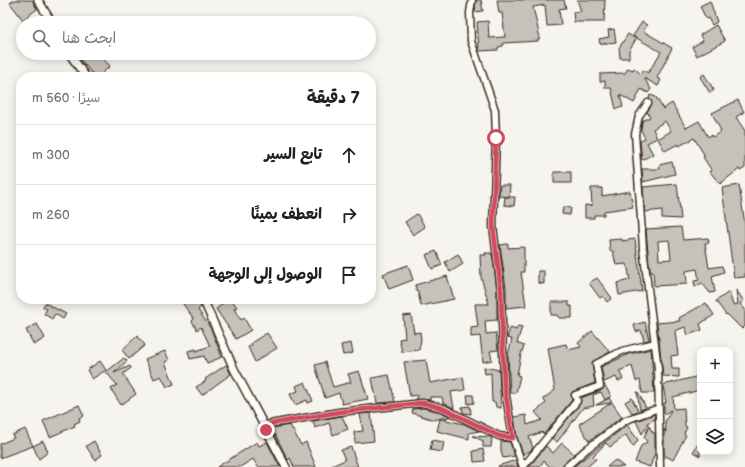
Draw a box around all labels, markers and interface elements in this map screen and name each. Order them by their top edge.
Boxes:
search box [16,16,376,60]
icon: search [30,27,52,49]
text: ابحث هنا [62,29,116,48]
text: 7 دقيقة [307,88,360,108]
text: سيرًا · 560 m [32,90,100,106]
route start [487,129,505,147]
icon: ahead [338,144,360,166]
text: تابع السير [264,145,322,164]
text: 300 m [32,147,70,163]
icon: right [338,204,360,226]
text: انعطف يمينًا [251,205,322,224]
text: 260 m [32,207,70,223]
icon: arrive [338,264,360,286]
text: الوصول إلى الوجهة [208,265,322,284]
map controls [697,347,733,455]
button: + [697,347,733,383]
button: − [697,383,733,419]
button: layers [697,419,733,455]
route end [257,421,275,439]

